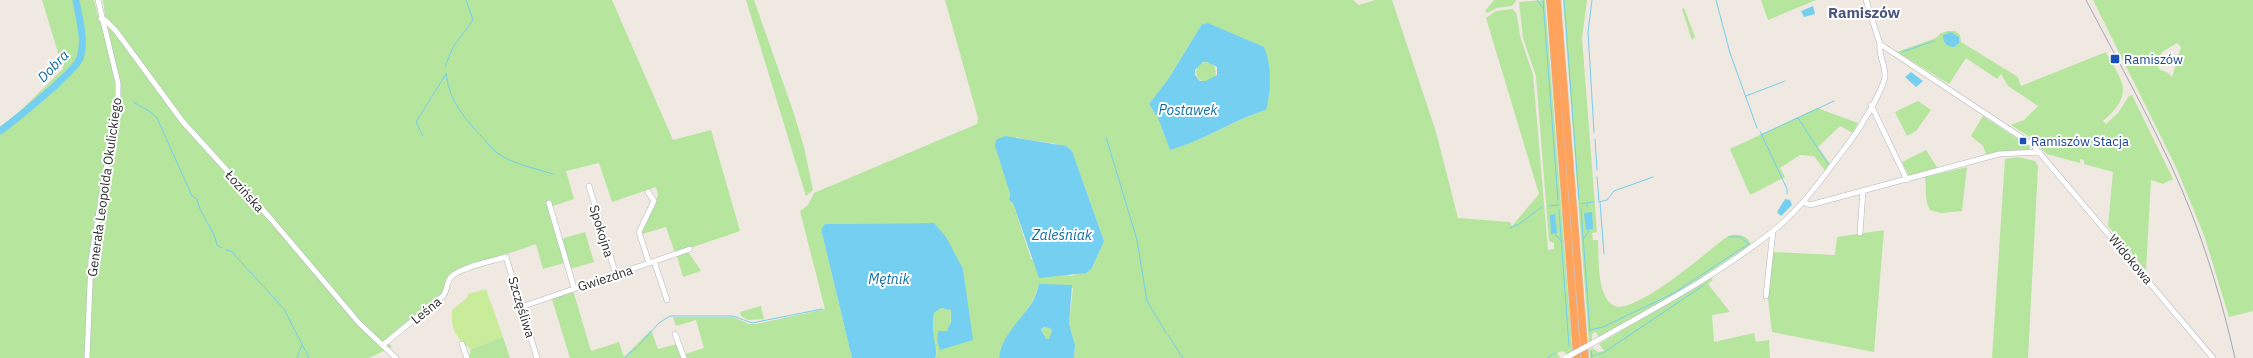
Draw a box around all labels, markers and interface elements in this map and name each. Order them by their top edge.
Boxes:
district label: Ramiszów [1828,3,1900,22]
water label: Dobra [33,46,73,86]
place label: Ramiszów [2124,51,2183,68]
marker: Ramiszów [2109,53,2121,65]
street label: Generała Leopolda Okulickiego [84,96,125,278]
water label: Postawek [1158,101,1218,119]
place label: Ramiszów Stacja [2031,133,2129,150]
marker: Ramiszów Stacja [2018,136,2028,146]
street label: Łozińska [221,166,268,216]
street label: Spokojna [586,203,618,259]
water label: Zaleśniak [1031,226,1093,244]
street label: Widokowa [2105,231,2157,288]
street label: Gwiezdna [575,262,635,295]
water label: Mętnik [868,270,910,288]
street label: Szczęśliwa [504,275,539,340]
street label: Leśna [408,293,445,328]

